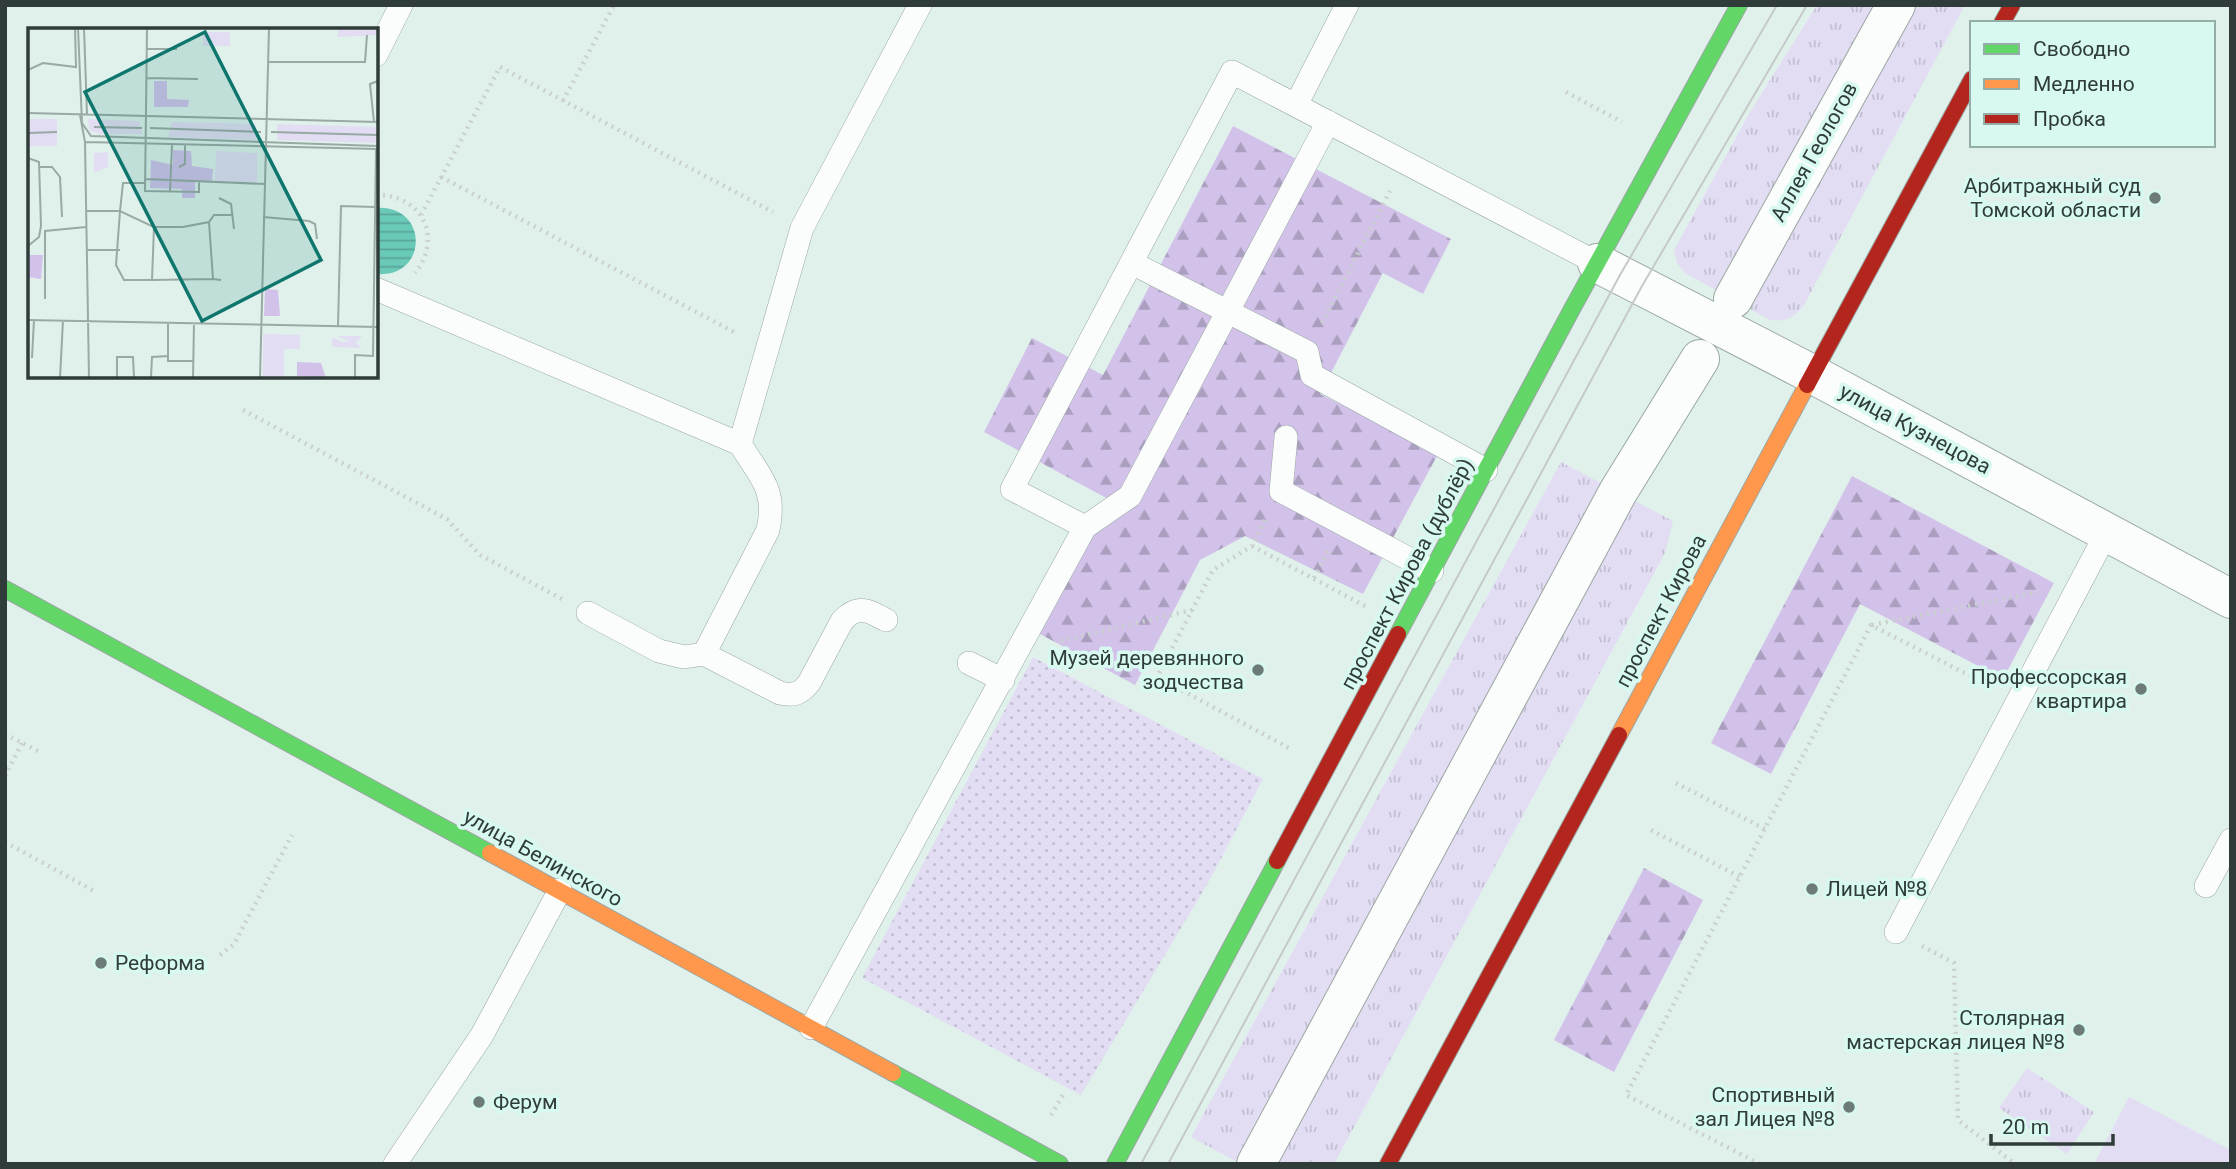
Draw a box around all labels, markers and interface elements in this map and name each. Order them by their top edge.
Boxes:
legend [1970,21,2215,147]
inset map [28,28,378,378]
text: Свободно [2033,37,2130,61]
text: Медленно [2033,72,2135,96]
street label: Аллея Геологов [1766,78,1862,226]
text: Пробка [2033,107,2106,131]
place label: Арбитражный суд Томской области [1964,174,2141,222]
marker: Арбитражный суд Томской области [2147,190,2163,206]
street label: улица Кузнецова [1835,379,1995,479]
street label: проспект Кирова (дублёр) [1336,454,1478,694]
street label: проспект Кирова [1611,531,1711,691]
place label: Музей деревянного зодчества [1050,646,1244,694]
marker: Музей деревянного зодчества [1250,662,1266,678]
place label: Профессорская квартира [1971,665,2127,713]
marker: Профессорская квартира [2133,681,2149,697]
street label: улица Белинского [459,804,627,912]
place label: Лицей №8 [1826,877,1927,901]
marker: Лицей №8 [1804,881,1820,897]
place label: Реформа [115,951,205,975]
marker: Реформа [93,955,109,971]
place label: Столярная мастерская лицея №8 [1846,1006,2065,1054]
marker: Столярная мастерская лицея №8 [2071,1022,2087,1038]
place label: Спортивный зал Лицея №8 [1695,1083,1835,1131]
place label: Ферум [493,1090,558,1114]
marker: Ферум [471,1094,487,1110]
marker: Спортивный зал Лицея №8 [1841,1099,1857,1115]
scale bar [1991,1102,2114,1146]
text: 20 m [2002,1115,2049,1139]

